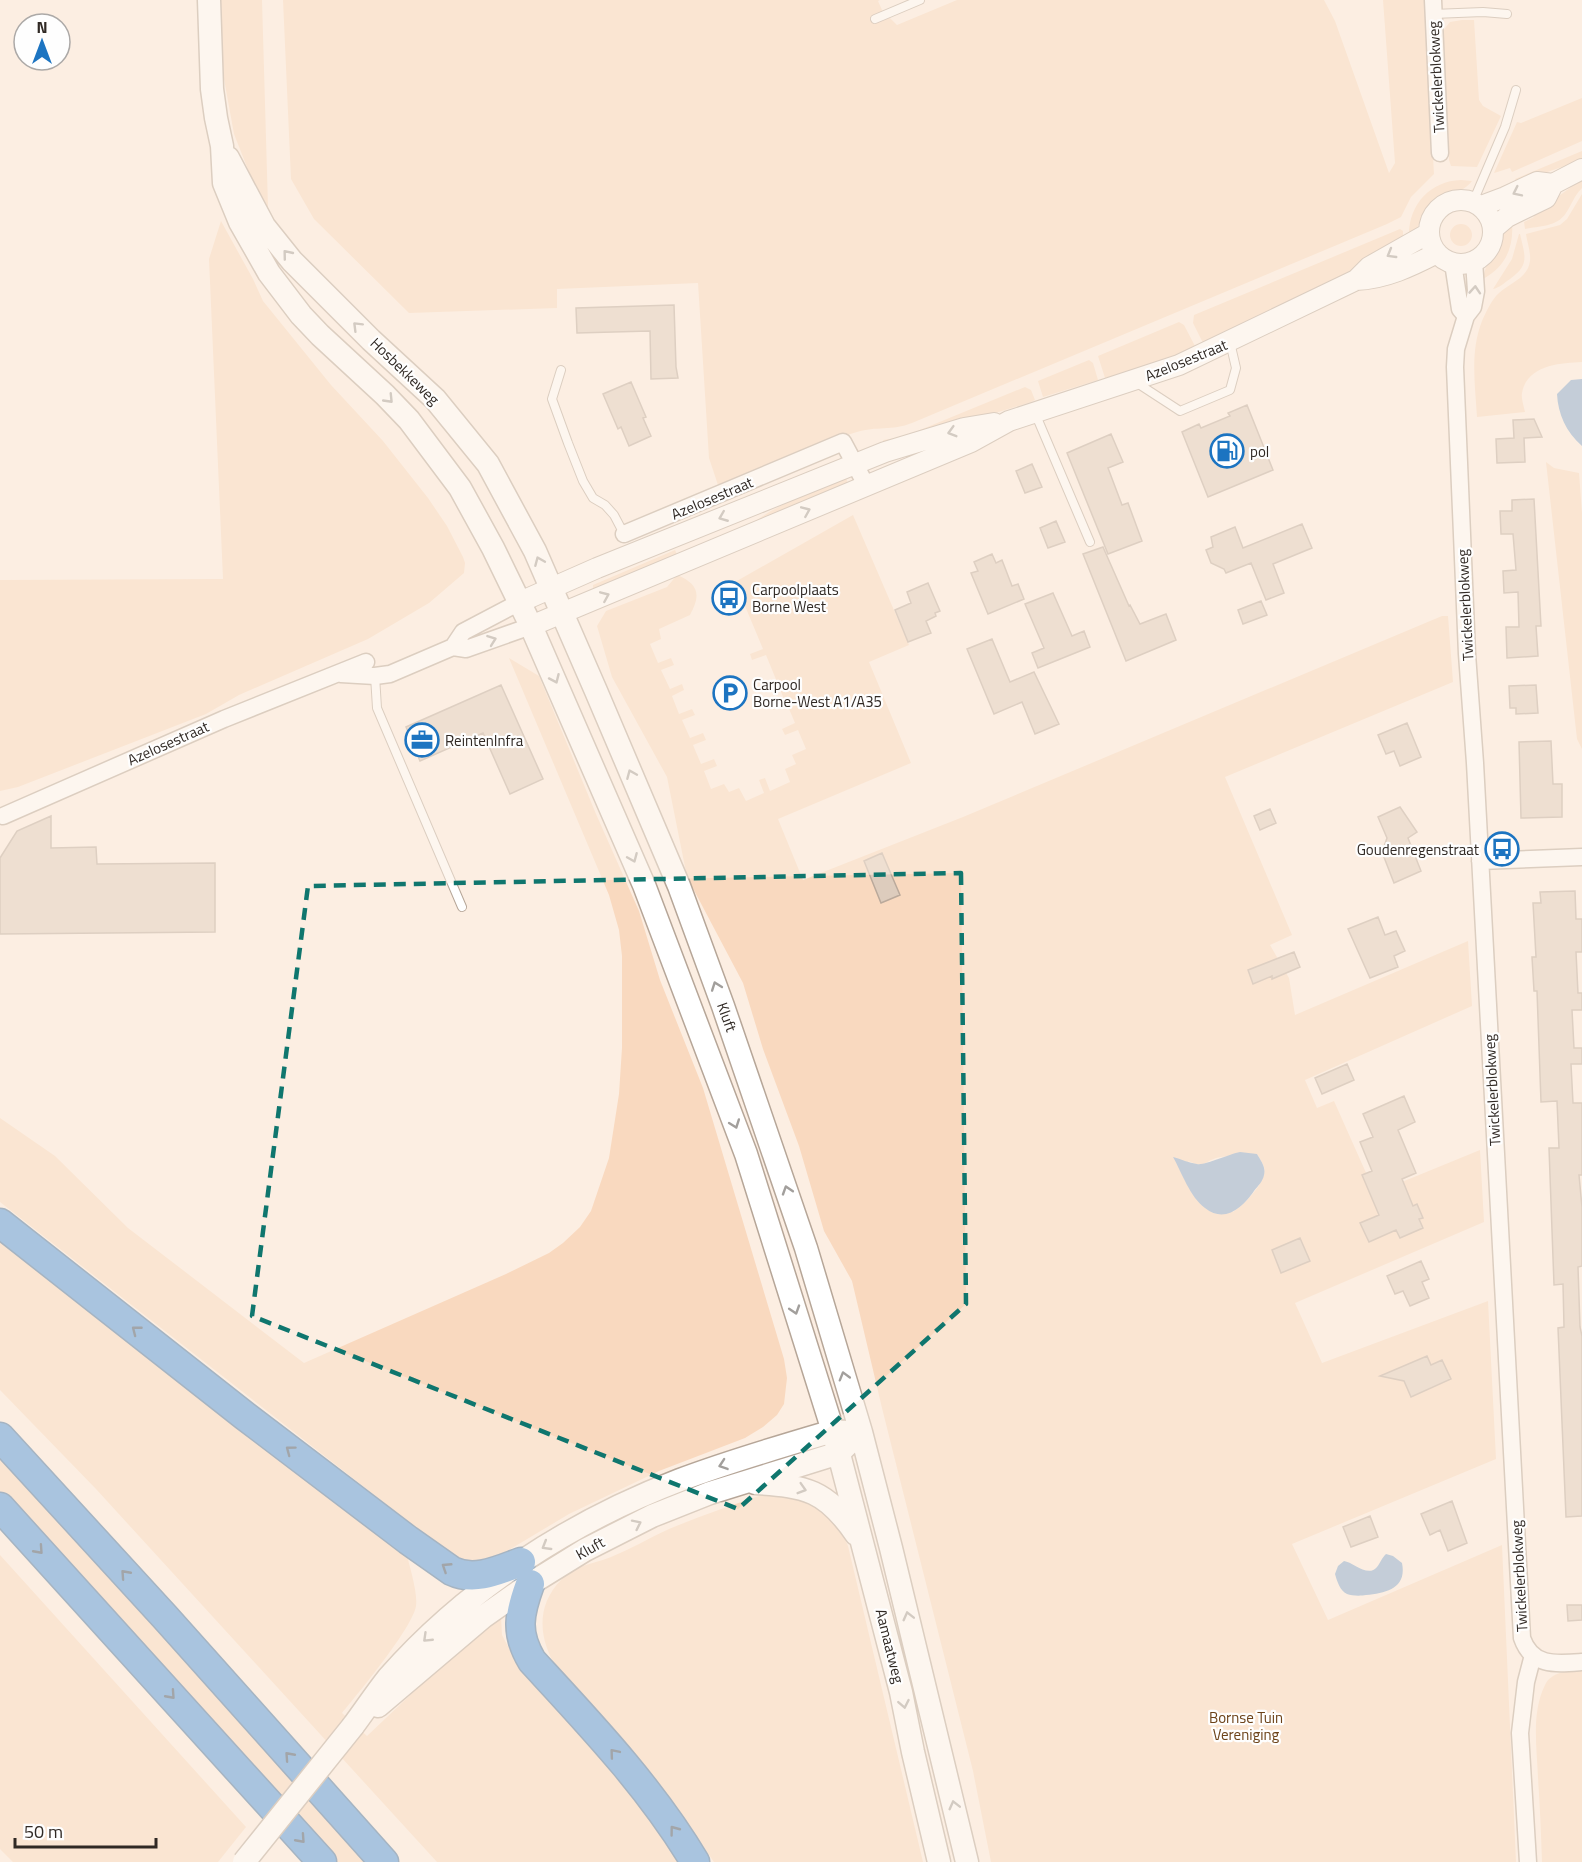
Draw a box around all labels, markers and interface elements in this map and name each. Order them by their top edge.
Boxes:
north arrow [12,12,72,72]
text: N [36,15,48,39]
street label: Twickelerblokweg [1422,20,1450,134]
one-way arrow [1512,184,1523,196]
one-way arrow [1386,246,1397,258]
one-way arrow [284,250,295,261]
one-way arrow [1469,285,1482,294]
one-way arrow [354,322,365,333]
street label: Hosbekkeweg [365,332,445,410]
street label: Azelosestraat [1141,333,1231,387]
one-way arrow [382,392,393,402]
one-way arrow [947,425,957,437]
fuel station icon: pol [1209,433,1245,469]
place label: pol [1250,440,1269,463]
street label: Azelosestraat [667,470,757,526]
one-way arrow [800,506,811,518]
one-way arrow [718,510,729,522]
street label: Twickelerblokweg [1451,548,1479,662]
one-way arrow [534,556,546,567]
place label: Carpoolplaats Borne West [752,578,839,618]
bus stop icon: Carpoolplaats Borne West [711,580,747,616]
one-way arrow [599,591,610,603]
one-way arrow [487,635,497,648]
one-way arrow [548,673,560,684]
place label: Carpool Borne-West A1/A35 [753,673,882,713]
parking icon: Carpool Borne-West A1/A35 [712,675,748,711]
street label: Azelosestraat [124,715,213,771]
office icon: ReintenInfra [404,722,440,758]
place label: ReintenInfra [445,729,524,752]
one-way arrow [626,770,638,781]
bus stop icon: Goudenregenstraat [1484,831,1520,867]
place label: Goudenregenstraat [1357,838,1480,861]
one-way arrow [625,852,637,863]
one-way arrow [710,981,723,991]
street label: Kluft [711,999,743,1036]
street label: Twickelerblokweg [1478,1033,1506,1147]
one-way arrow [727,1118,740,1129]
one-way arrow [782,1185,794,1196]
one-way arrow [788,1304,800,1315]
one-way arrow [132,1327,143,1338]
one-way arrow [839,1371,851,1382]
one-way arrow [285,1447,296,1458]
one-way arrow [718,1458,729,1471]
one-way arrow [796,1482,807,1494]
one-way arrow [630,1519,641,1531]
street label: Twickelerblokweg [1505,1519,1533,1633]
street label: Kluft [571,1530,609,1565]
one-way arrow [542,1539,552,1551]
one-way arrow [32,1544,43,1554]
one-way arrow [442,1562,452,1574]
one-way arrow [121,1570,132,1581]
street label: Aamaatweg [870,1606,910,1686]
one-way arrow [902,1611,915,1621]
one-way arrow [423,1631,433,1642]
one-way arrow [163,1687,174,1698]
one-way arrow [897,1698,910,1708]
park label: Bornse Tuin Vereniging [1209,1706,1283,1746]
one-way arrow [610,1749,621,1760]
one-way arrow [285,1752,296,1763]
one-way arrow [948,1800,961,1810]
scale bar [15,1811,156,1849]
text: 50 m [24,1818,63,1845]
one-way arrow [670,1826,681,1837]
one-way arrow [294,1832,305,1843]

